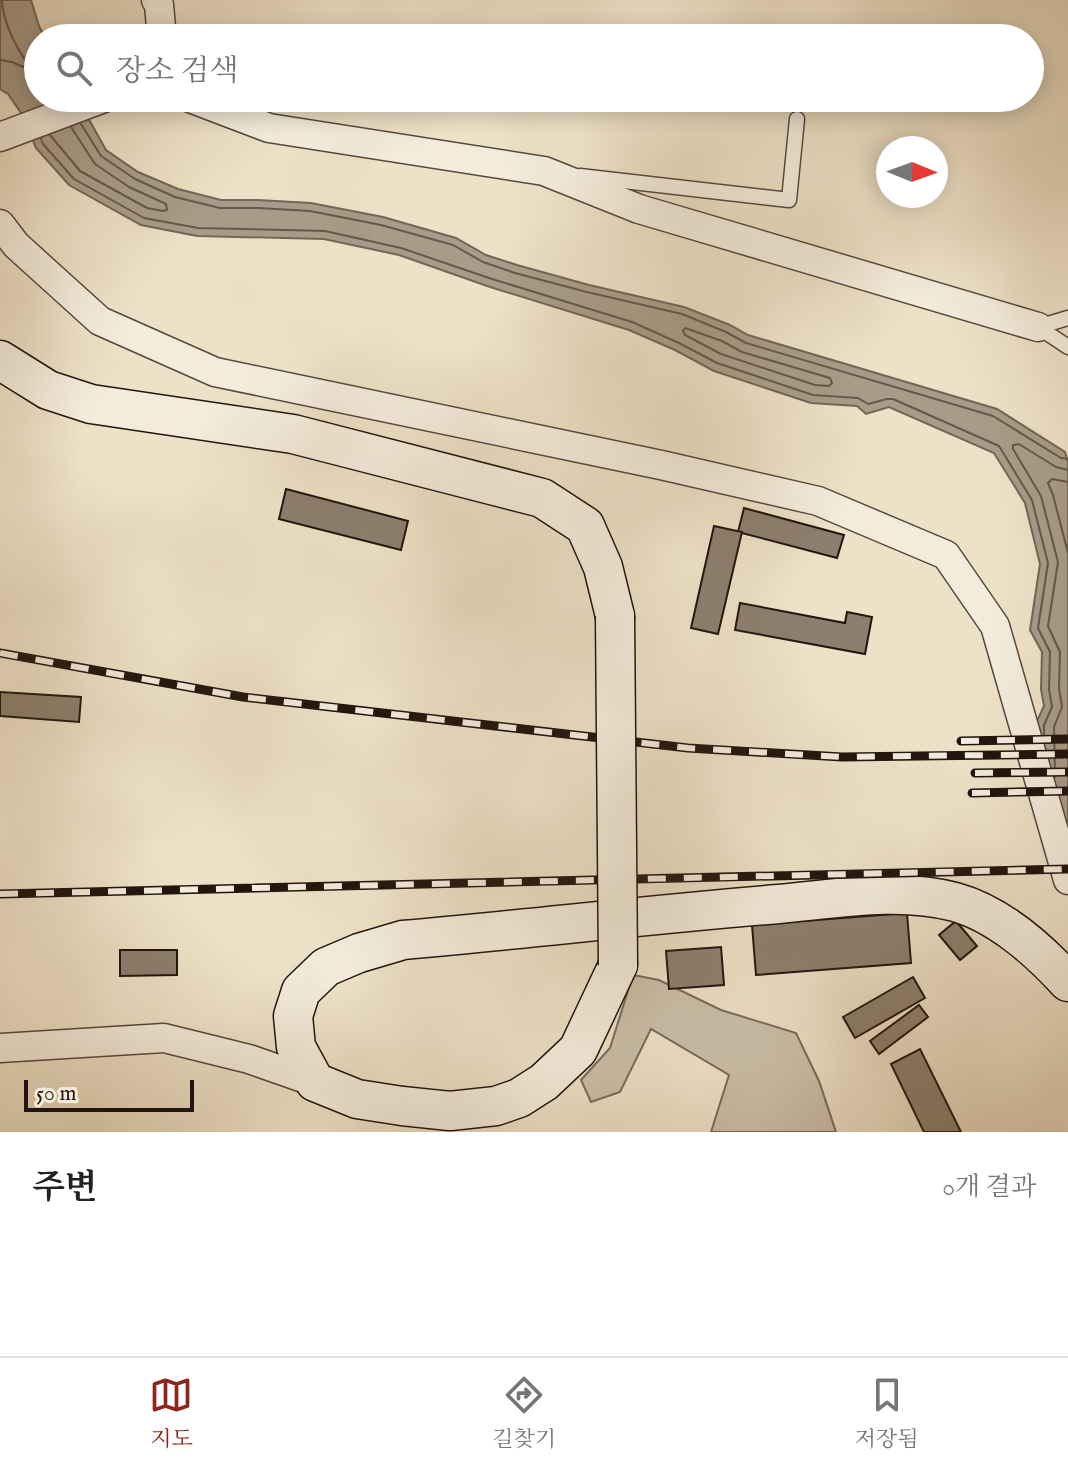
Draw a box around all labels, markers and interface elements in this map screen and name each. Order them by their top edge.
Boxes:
search box [24,24,1044,112]
icon: search [52,46,96,90]
text: 장소 검색 [116,53,238,91]
north arrow [876,136,948,208]
scale bar [24,1076,194,1112]
text: 50 m [36,1080,77,1108]
text: 주변 [32,1167,98,1210]
text: 0개 결과 [942,1171,1036,1204]
tab: 지도 [149,1373,193,1454]
tab: 길찾기 [492,1373,556,1454]
tab: 저장됨 [855,1373,919,1454]

